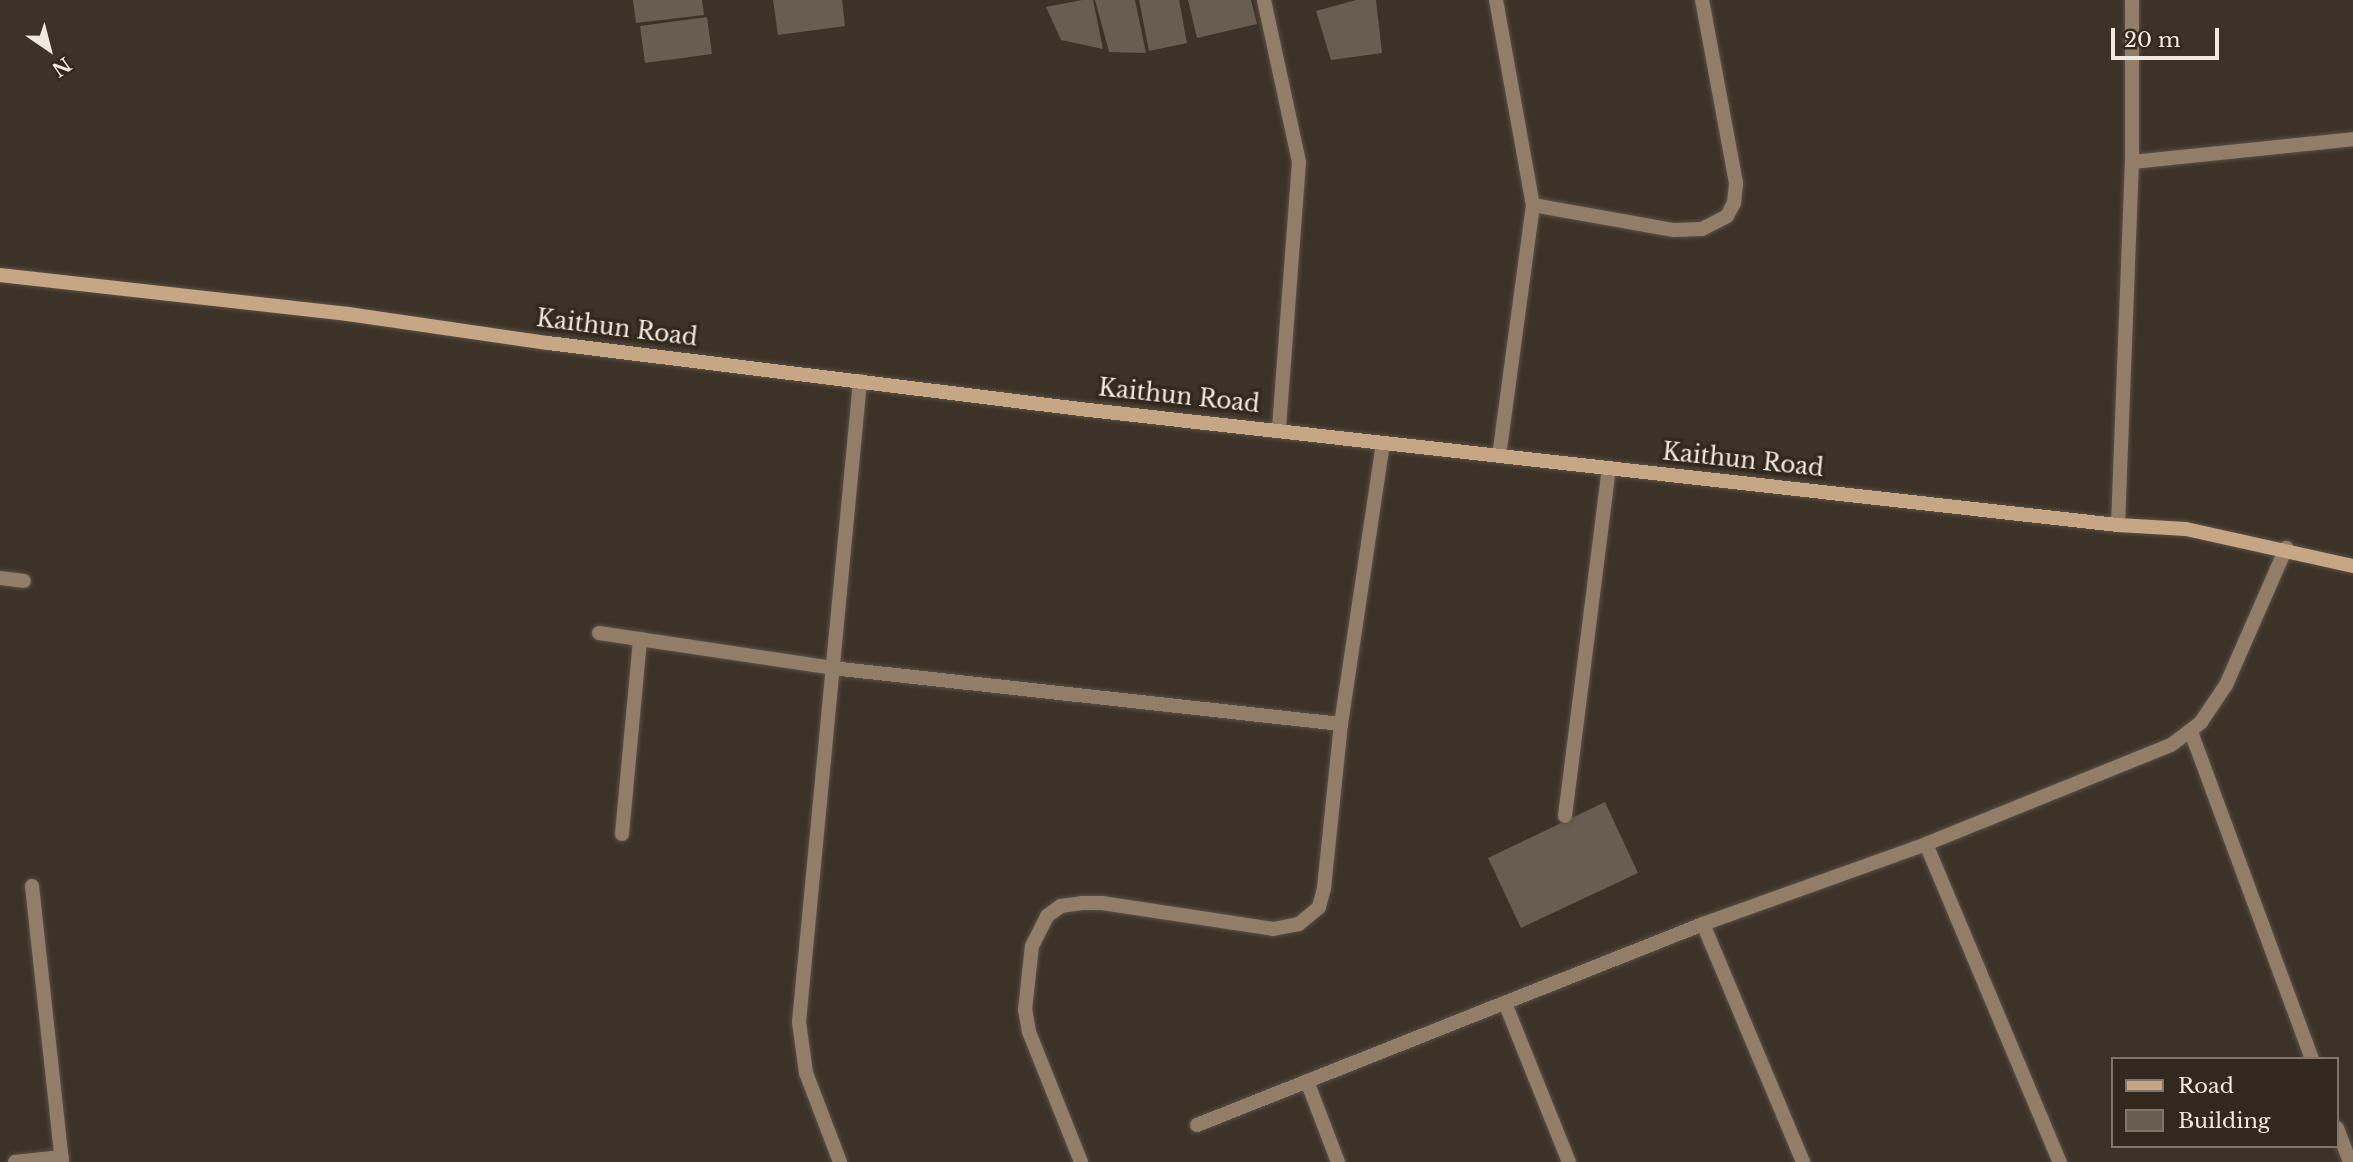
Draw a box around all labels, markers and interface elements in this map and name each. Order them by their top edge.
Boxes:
north arrow [14,14,84,84]
scale bar [2115,14,2224,58]
text: 20 m [2124,27,2181,53]
text: N [47,52,75,81]
street label: Kaithun Road [535,304,699,352]
street label: Kaithun Road [1097,374,1261,418]
street label: Kaithun Road [1661,438,1825,482]
legend [2112,1057,2339,1148]
text: Road [2178,1073,2234,1099]
text: Building [2178,1108,2270,1134]

